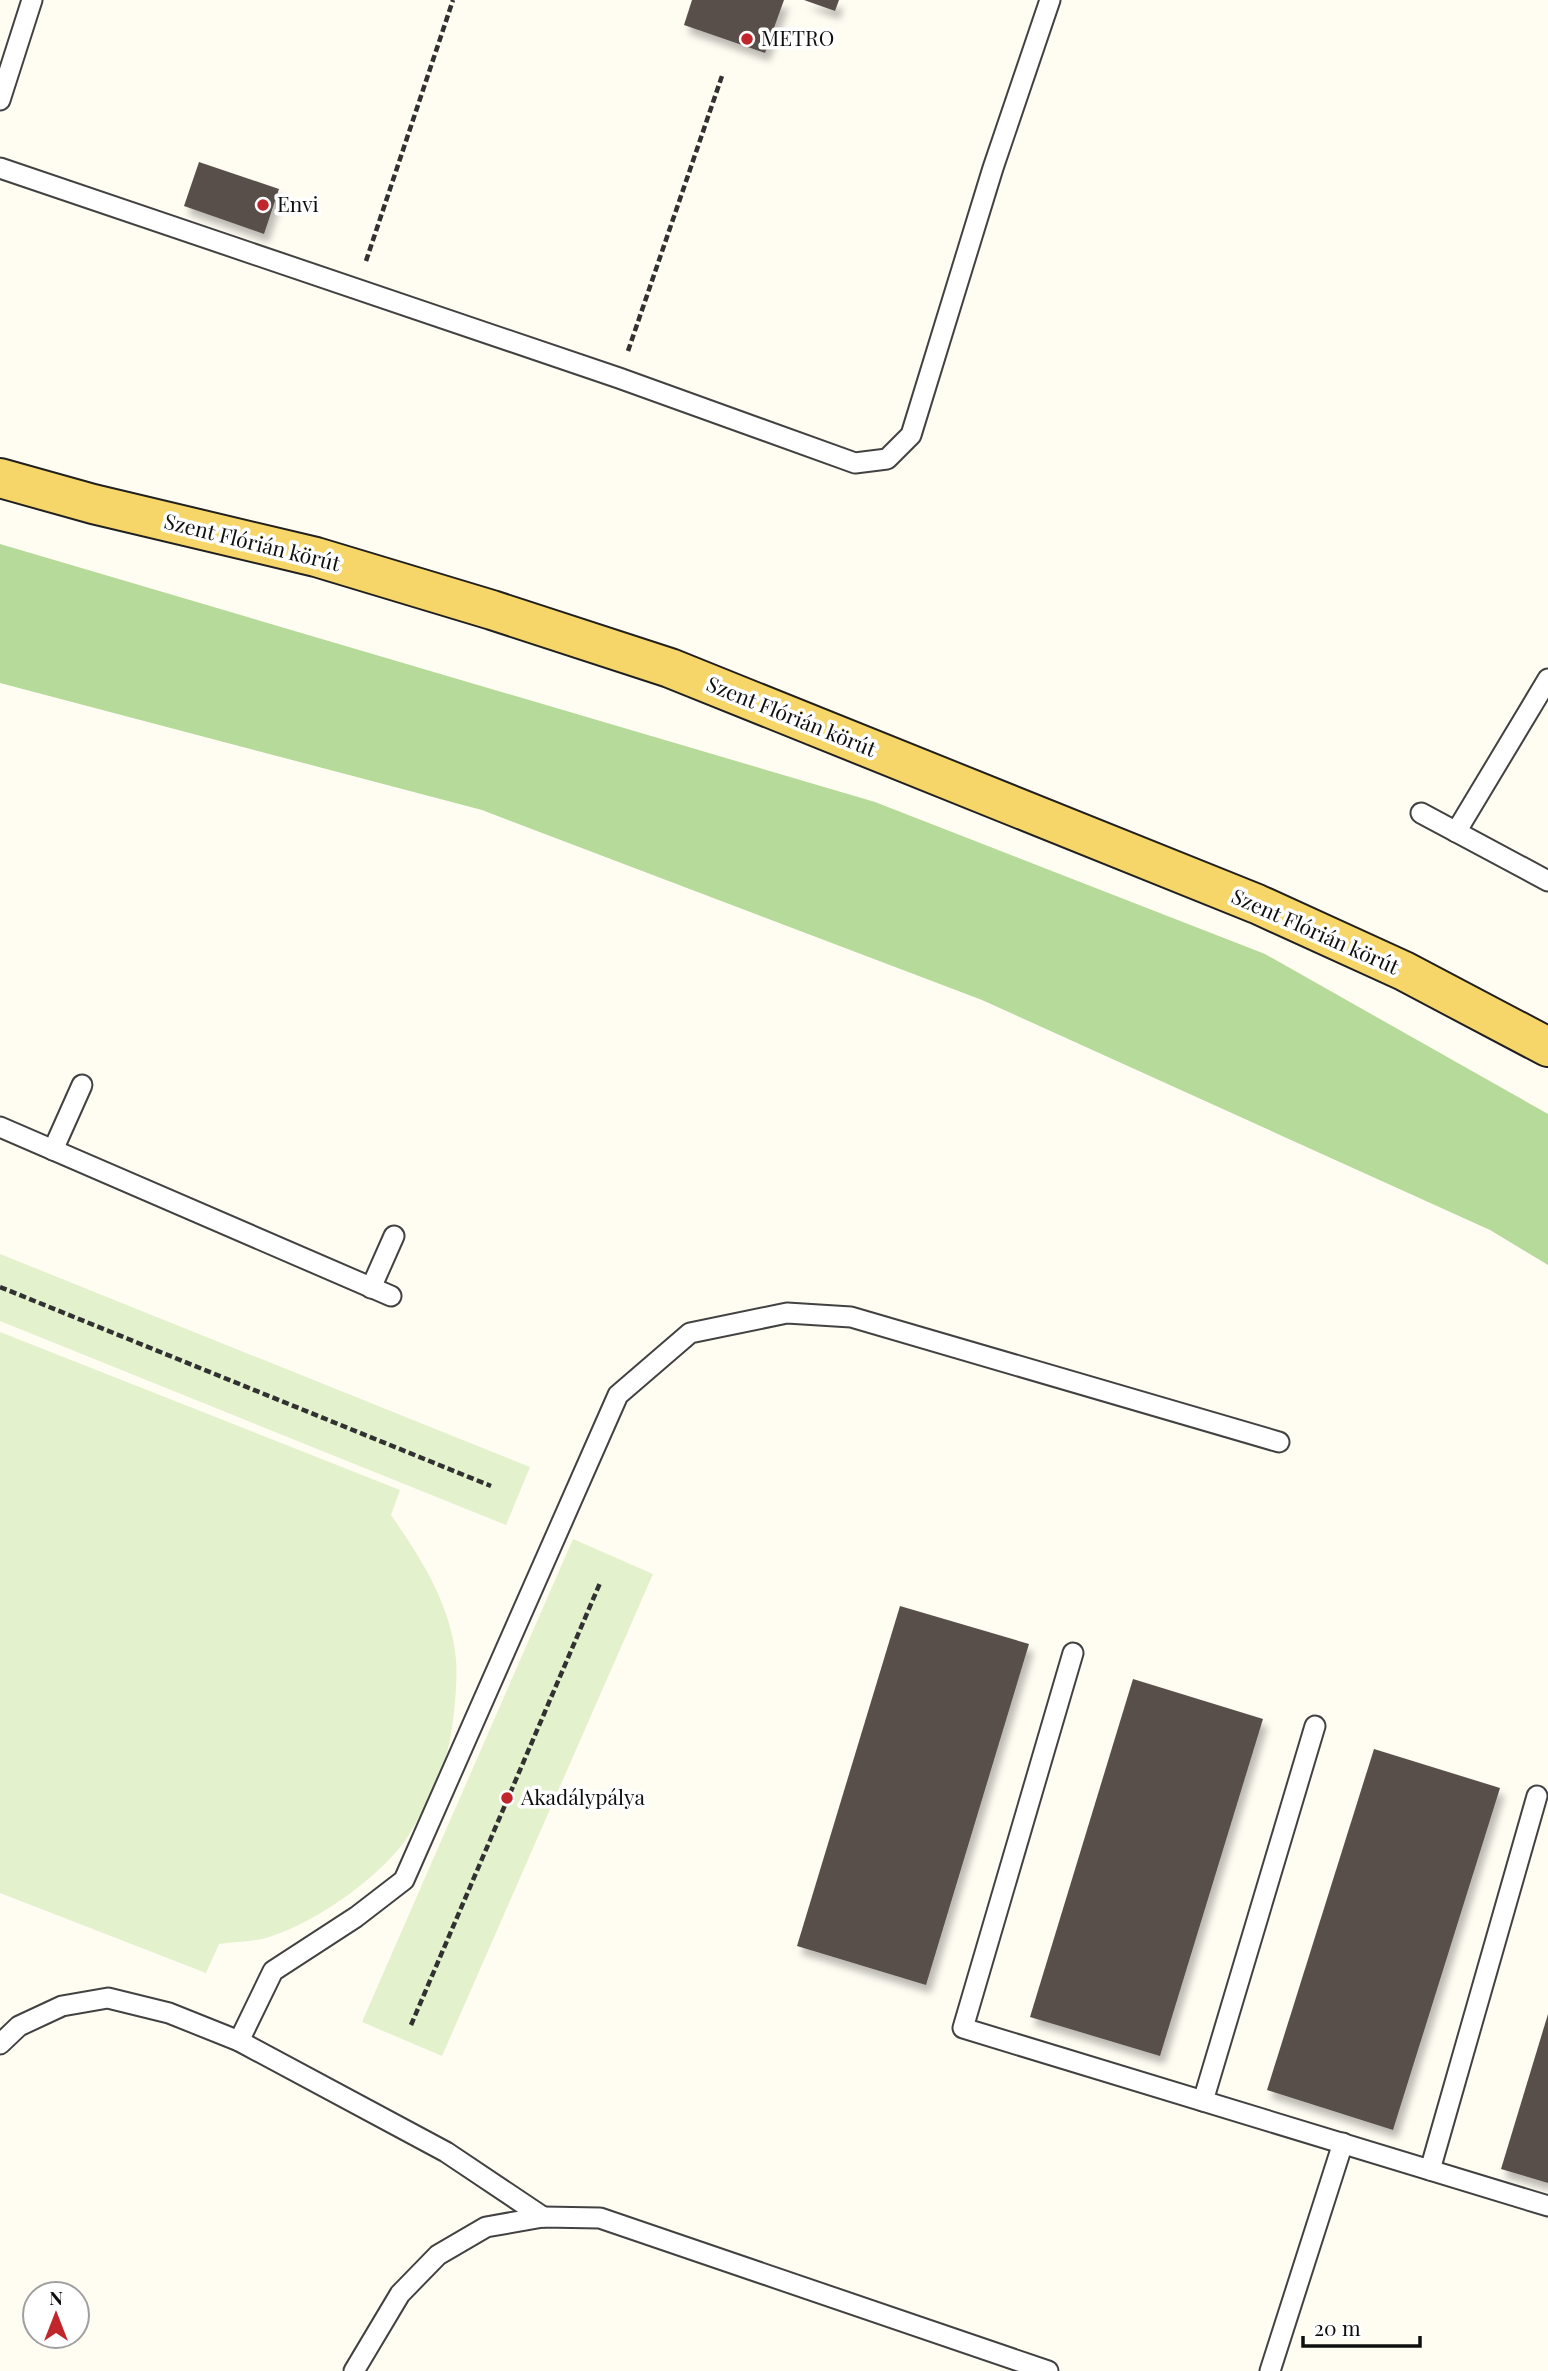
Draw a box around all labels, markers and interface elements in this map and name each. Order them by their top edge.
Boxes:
place label: METRO [761,23,834,51]
marker: METRO [739,31,755,47]
place label: Envi [277,189,319,217]
marker: Envi [255,197,271,213]
street label: Szent Flórián körút [162,506,344,577]
street label: Szent Flórián körút [703,668,881,762]
street label: Szent Flórián körút [1228,881,1404,980]
place label: Akadálypálya [520,1782,645,1810]
marker: Akadálypálya [499,1790,515,1806]
north arrow [21,2280,91,2350]
text: N [49,2284,63,2310]
scale bar [1303,2304,1420,2348]
text: 20 m [1314,2313,1361,2341]

